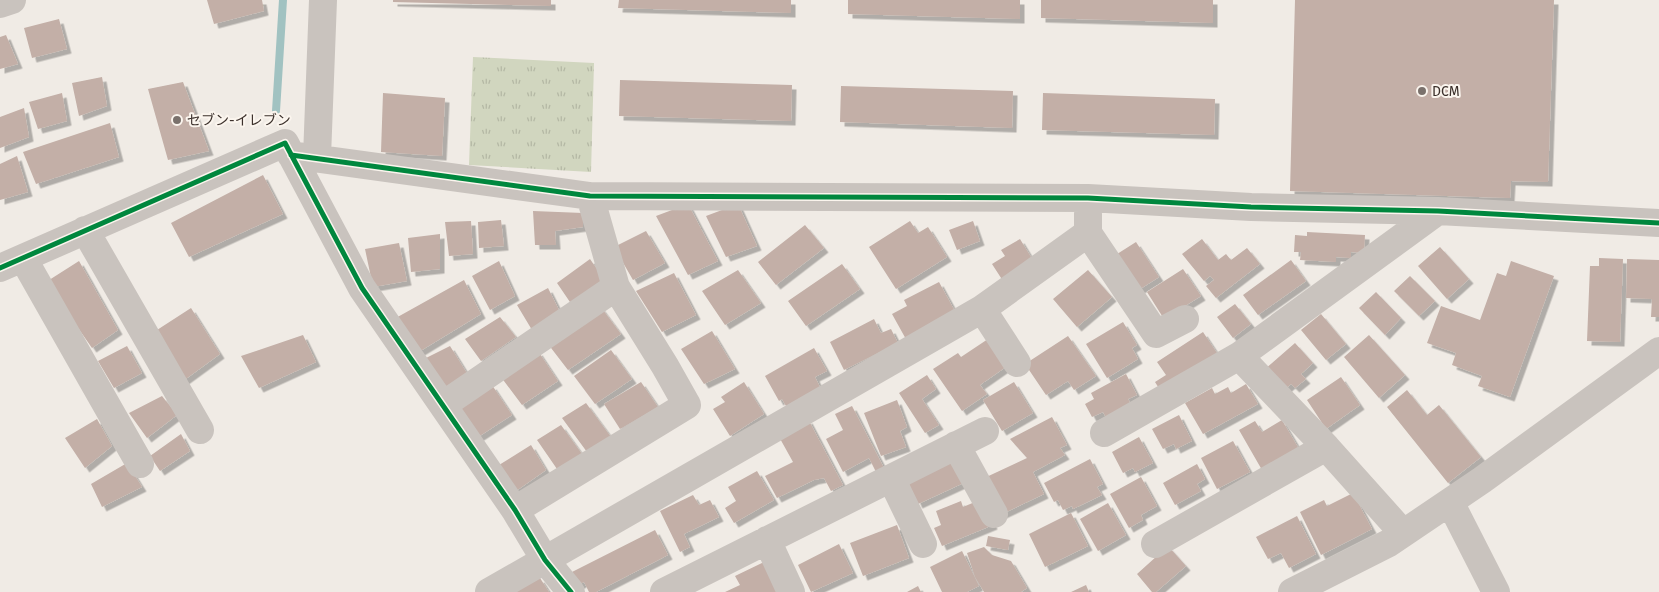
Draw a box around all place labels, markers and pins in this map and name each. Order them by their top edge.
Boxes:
place label: DCM [1432,83,1460,100]
marker: DCM [1416,85,1428,97]
place label: セブン-イレブン [187,112,291,129]
marker: セブン-イレブン [171,114,183,126]

